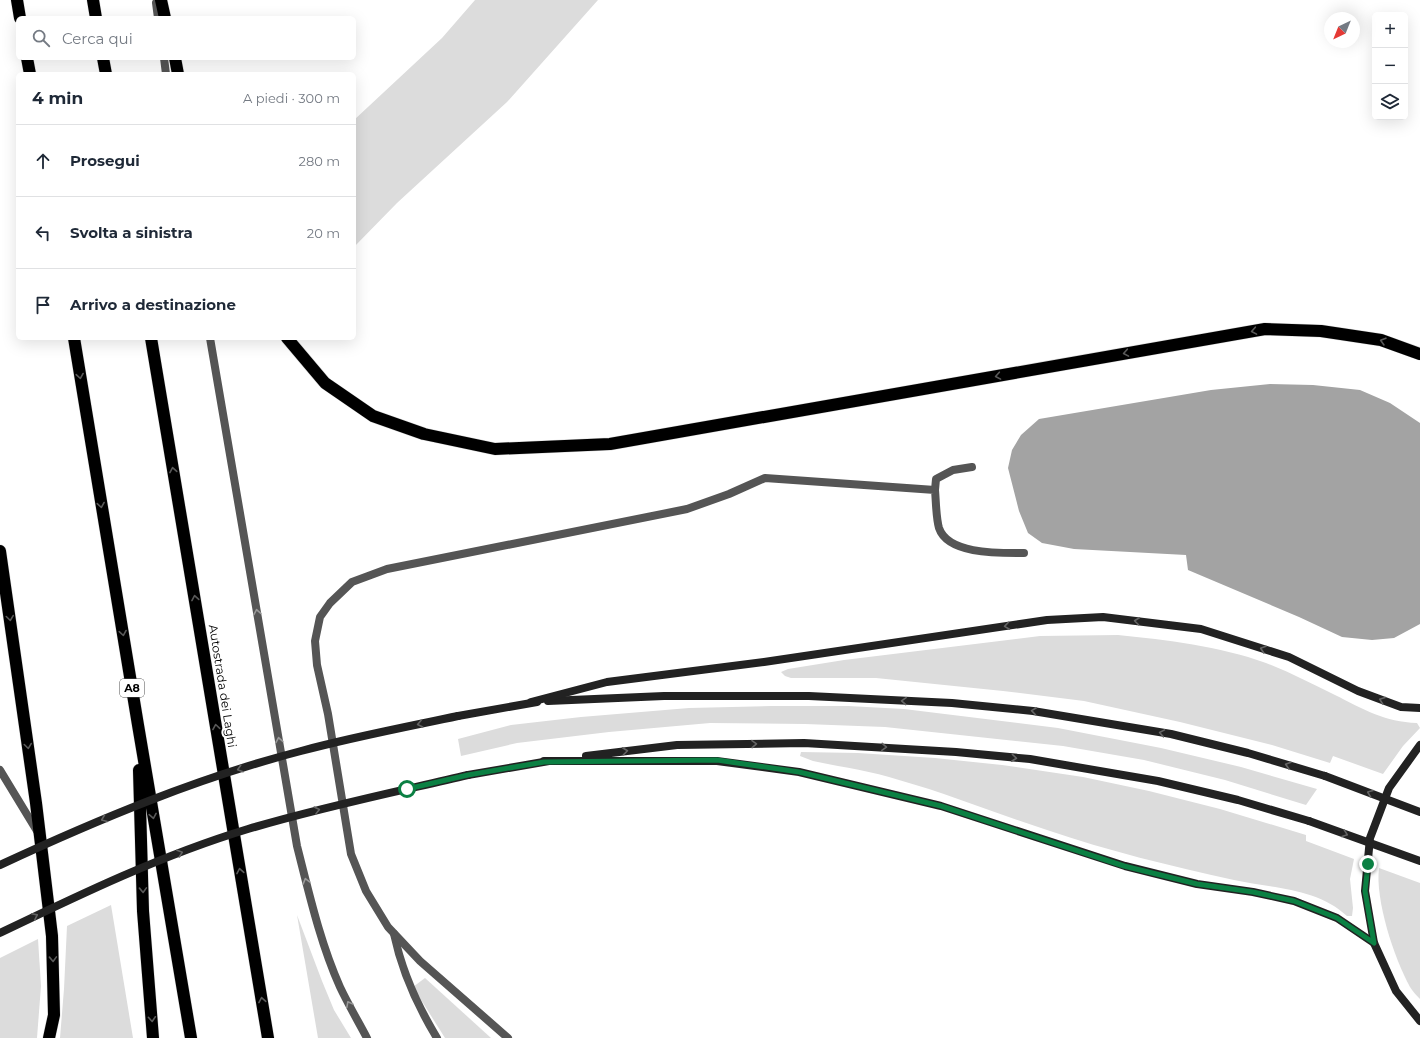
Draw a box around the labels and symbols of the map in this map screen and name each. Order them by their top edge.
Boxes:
north arrow [1324,12,1360,48]
one-way arrow [1251,326,1257,334]
one-way arrow [1380,337,1387,346]
one-way arrow [1123,348,1129,357]
one-way arrow [995,371,1001,380]
one-way arrow [75,373,84,380]
one-way arrow [169,467,178,473]
one-way arrow [97,502,105,508]
one-way arrow [191,595,200,602]
one-way arrow [253,609,262,615]
one-way arrow [5,615,14,621]
one-way arrow [1134,617,1140,626]
one-way arrow [1004,621,1010,630]
street label: Autostrada dei Laghi [206,623,240,749]
one-way arrow [118,630,127,636]
one-way arrow [1260,645,1267,654]
road number: A8 [120,679,144,697]
one-way arrow [901,696,907,705]
one-way arrow [1379,696,1386,704]
one-way arrow [1031,707,1037,716]
one-way arrow [417,720,423,728]
one-way arrow [212,724,221,730]
one-way arrow [1159,729,1165,738]
one-way arrow [275,737,283,743]
one-way arrow [751,739,757,748]
one-way arrow [23,743,32,749]
one-way arrow [881,743,887,752]
one-way arrow [622,747,628,756]
one-way arrow [1011,753,1017,762]
one-way arrow [1285,761,1292,770]
one-way arrow [236,765,243,773]
route start [398,780,416,798]
one-way arrow [1367,790,1374,798]
one-way arrow [314,806,320,814]
one-way arrow [149,813,157,820]
one-way arrow [101,814,108,822]
one-way arrow [1342,829,1349,838]
one-way arrow [176,850,183,858]
route end [1359,855,1377,873]
one-way arrow [236,868,245,874]
one-way arrow [302,878,311,885]
one-way arrow [138,887,147,893]
one-way arrow [31,913,38,921]
one-way arrow [49,956,57,962]
one-way arrow [258,996,267,1003]
one-way arrow [346,1000,354,1008]
one-way arrow [147,1016,156,1022]

